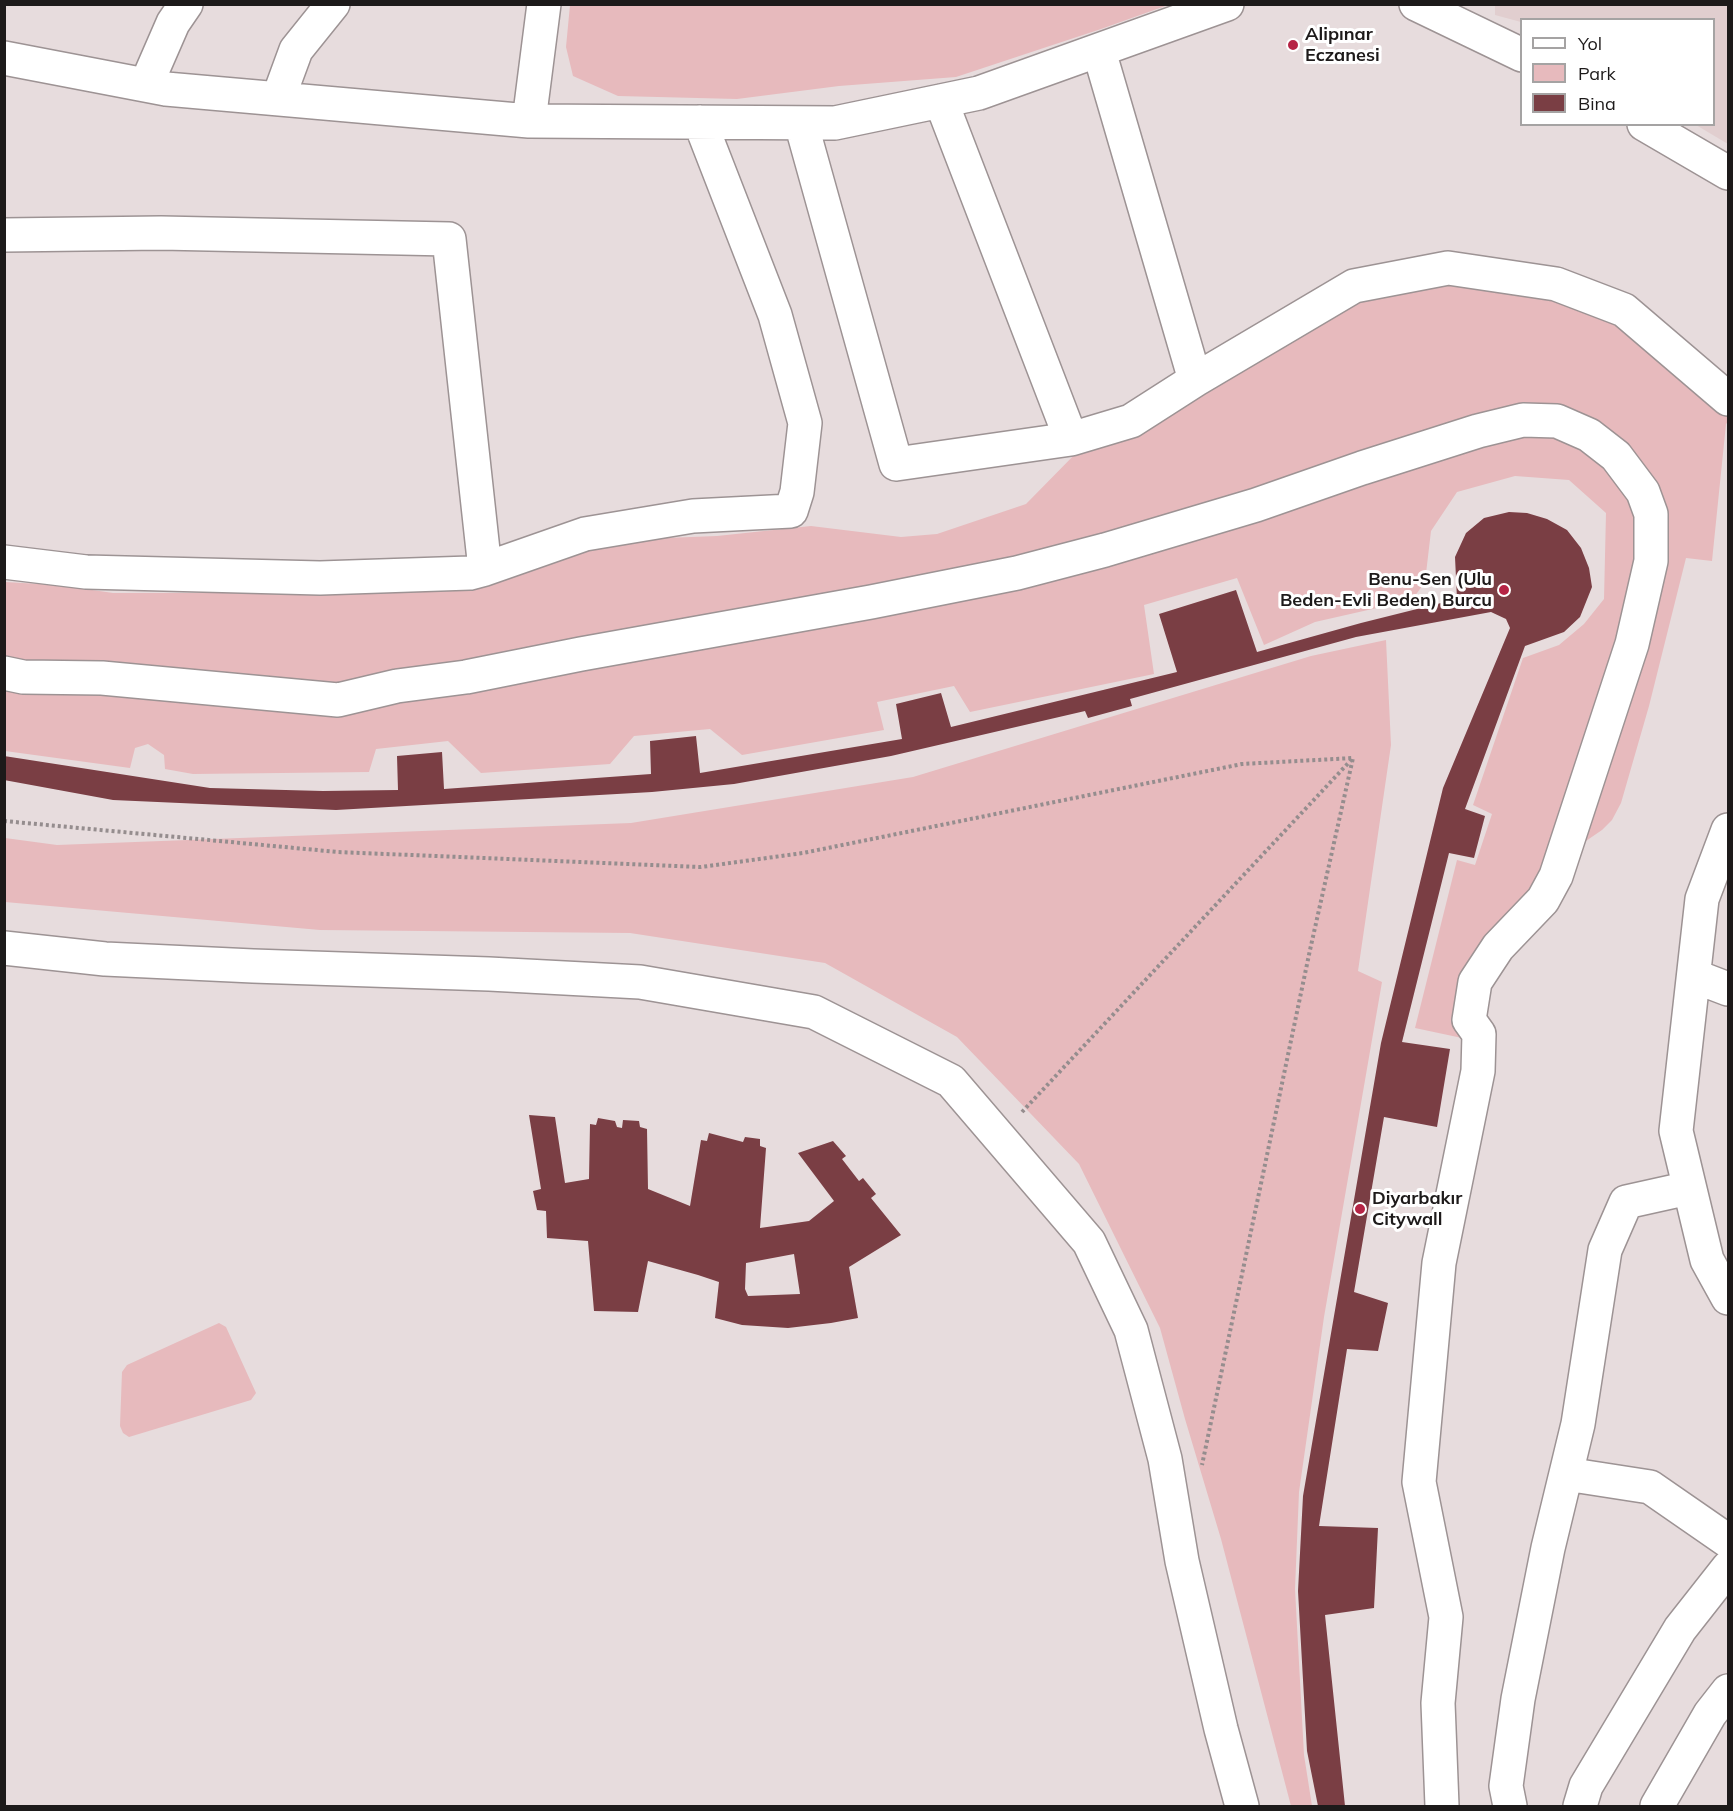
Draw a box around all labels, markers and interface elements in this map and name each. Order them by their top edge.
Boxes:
legend [1520,18,1715,126]
place label: Alipınar Eczanesi [1305,24,1380,66]
text: Yol [1578,32,1602,55]
marker: Alipınar Eczanesi [1286,38,1300,52]
text: Park [1578,62,1616,85]
text: Bina [1578,92,1616,115]
place label: Benu-Sen (Ulu Beden-Evli Beden) Burcu [1280,569,1492,612]
marker: Benu-Sen (Ulu Beden-Evli Beden) Burcu [1497,583,1511,597]
place label: Diyarbakır Citywall [1372,1188,1462,1230]
marker: Diyarbakır Citywall [1353,1202,1367,1216]

